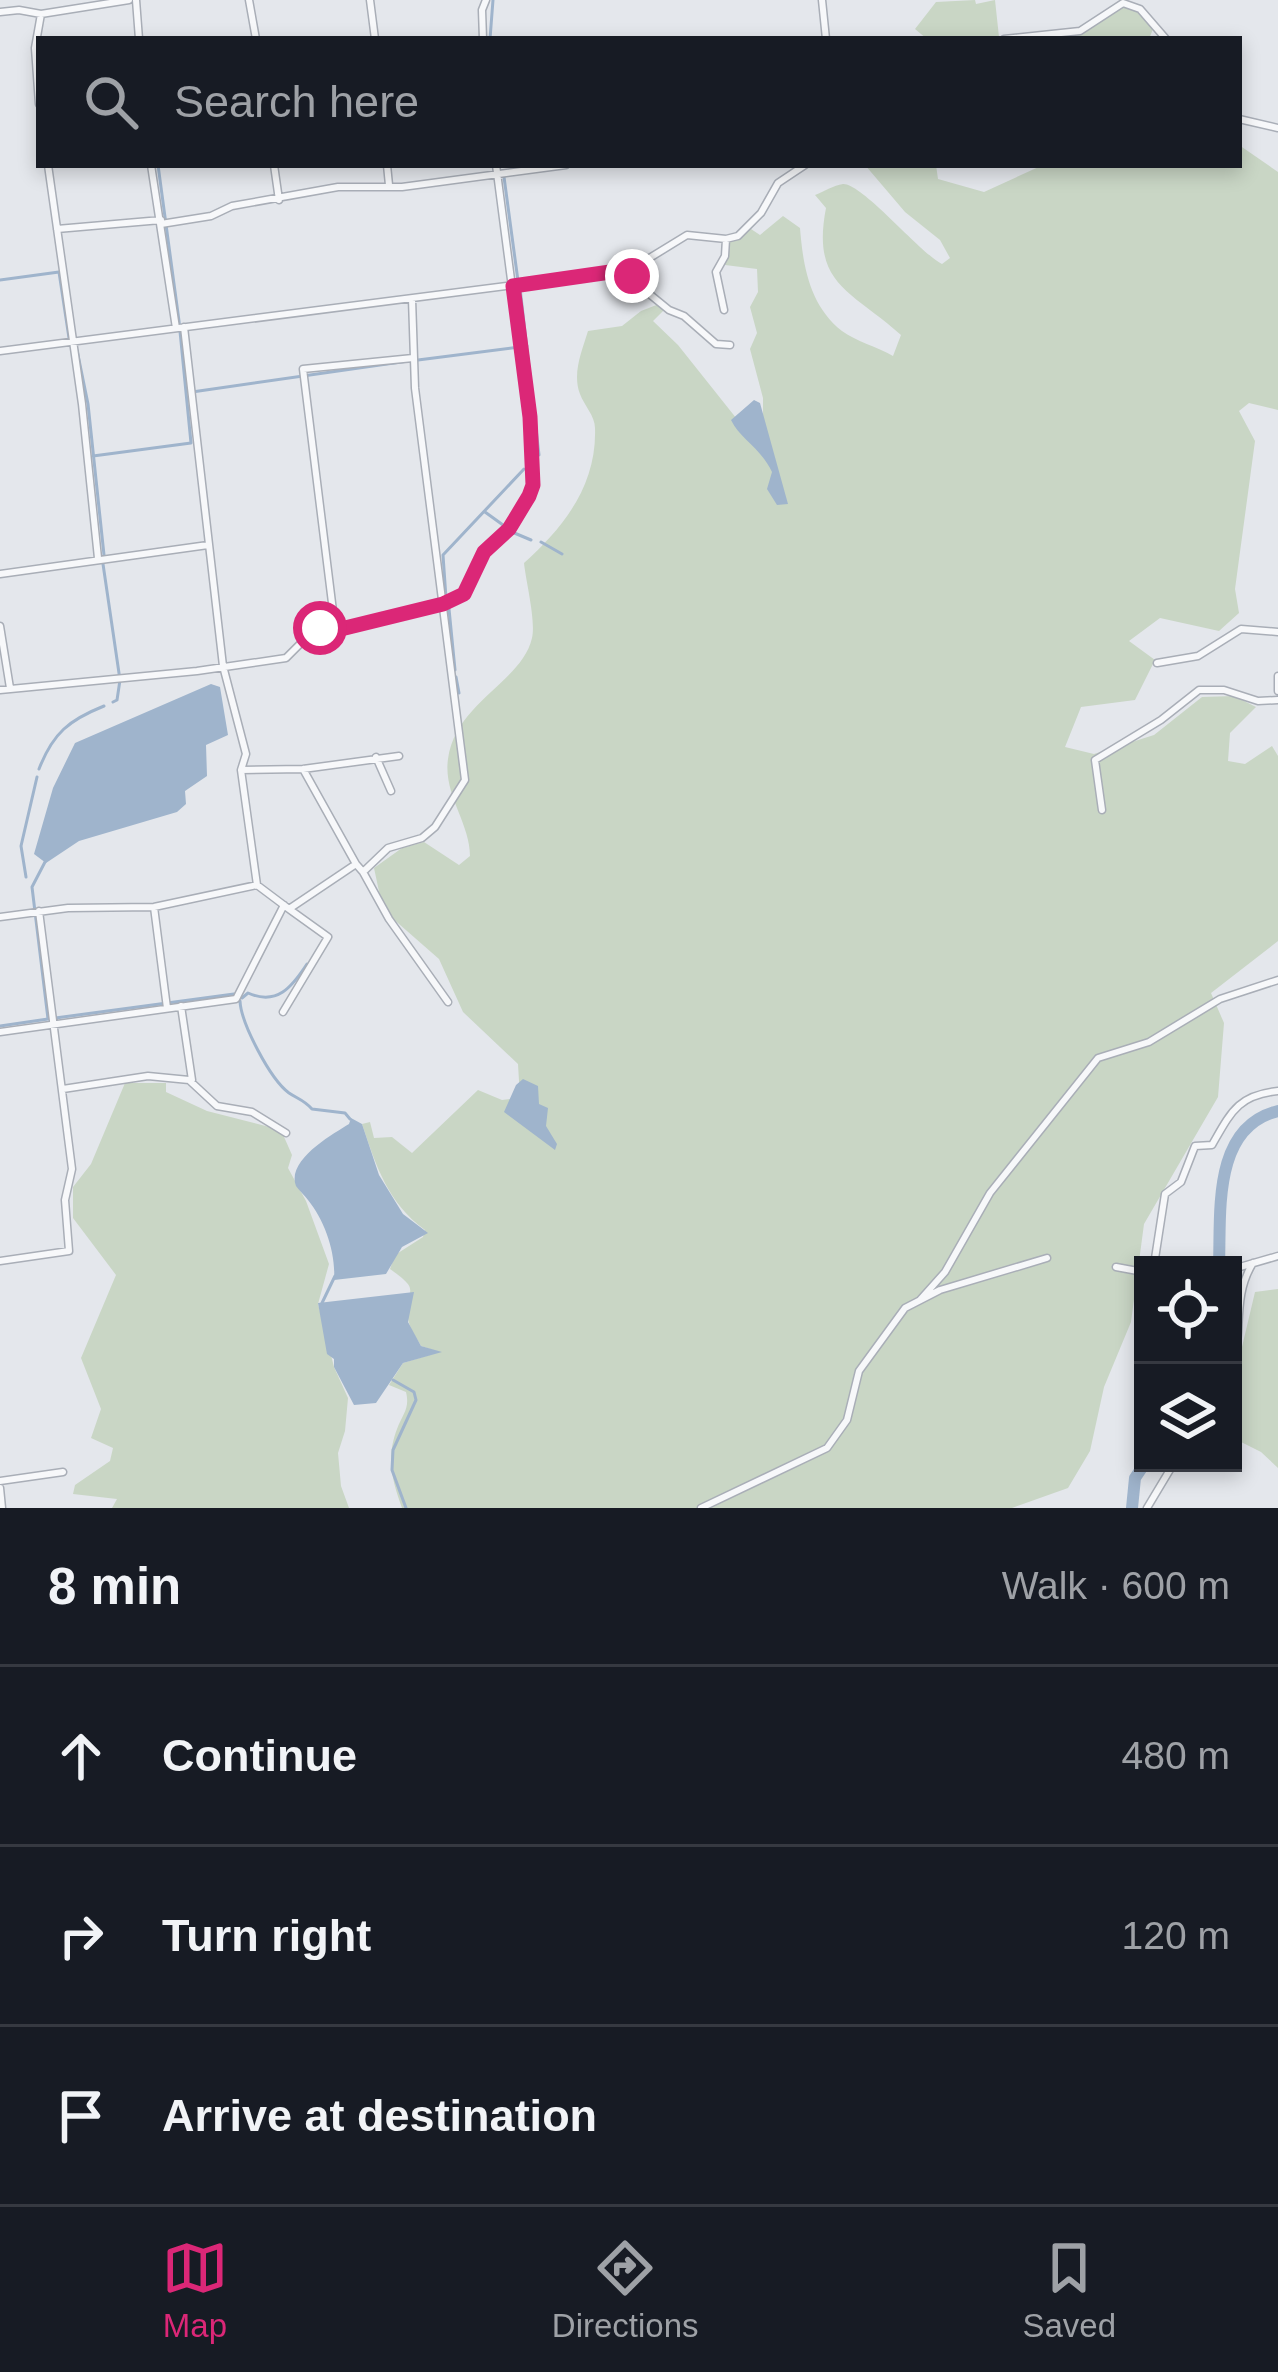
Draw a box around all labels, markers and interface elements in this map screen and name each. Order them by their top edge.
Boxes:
search box [36,36,1242,168]
icon: search [78,69,144,135]
text: Search here [174,76,419,127]
route end [605,249,659,303]
route start [293,601,347,655]
map controls [1134,1256,1242,1472]
button: locate [1134,1256,1242,1364]
button: layers [1134,1364,1242,1472]
text: 8 min [48,1558,181,1615]
text: Walk · 600 m [1002,1564,1230,1607]
icon: ahead [48,1723,114,1789]
text: Continue [162,1730,357,1781]
text: 480 m [1122,1734,1230,1777]
icon: right [48,1903,114,1969]
text: Turn right [162,1910,371,1961]
text: 120 m [1122,1914,1230,1957]
icon: arrive [48,2083,114,2149]
text: Arrive at destination [162,2090,597,2141]
tab: Map [162,2235,228,2345]
tab: Directions [552,2235,699,2345]
tab: Saved [1022,2235,1116,2345]

